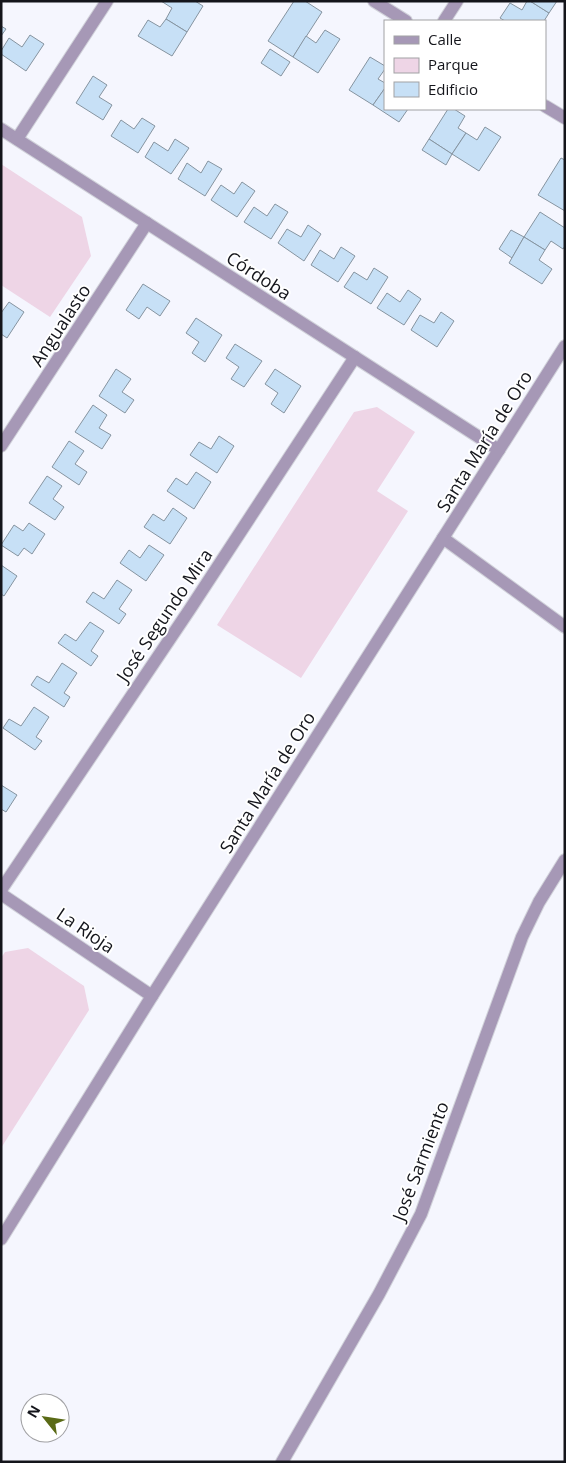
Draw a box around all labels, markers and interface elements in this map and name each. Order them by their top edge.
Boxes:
legend [384,20,546,110]
text: Calle [428,29,462,49]
text: Parque [428,54,478,74]
text: Edificio [428,79,478,99]
street label: Córdoba [222,245,296,305]
street label: Angualasto [24,279,96,371]
street label: Santa María de Oro [431,366,537,516]
street label: José Segundo Mira [109,544,217,688]
street label: Santa María de Oro [214,707,320,857]
street label: La Rioja [52,902,120,958]
street label: José Sarmiento [386,1098,454,1226]
north arrow [20,1393,70,1443]
text: N [22,1402,44,1421]

